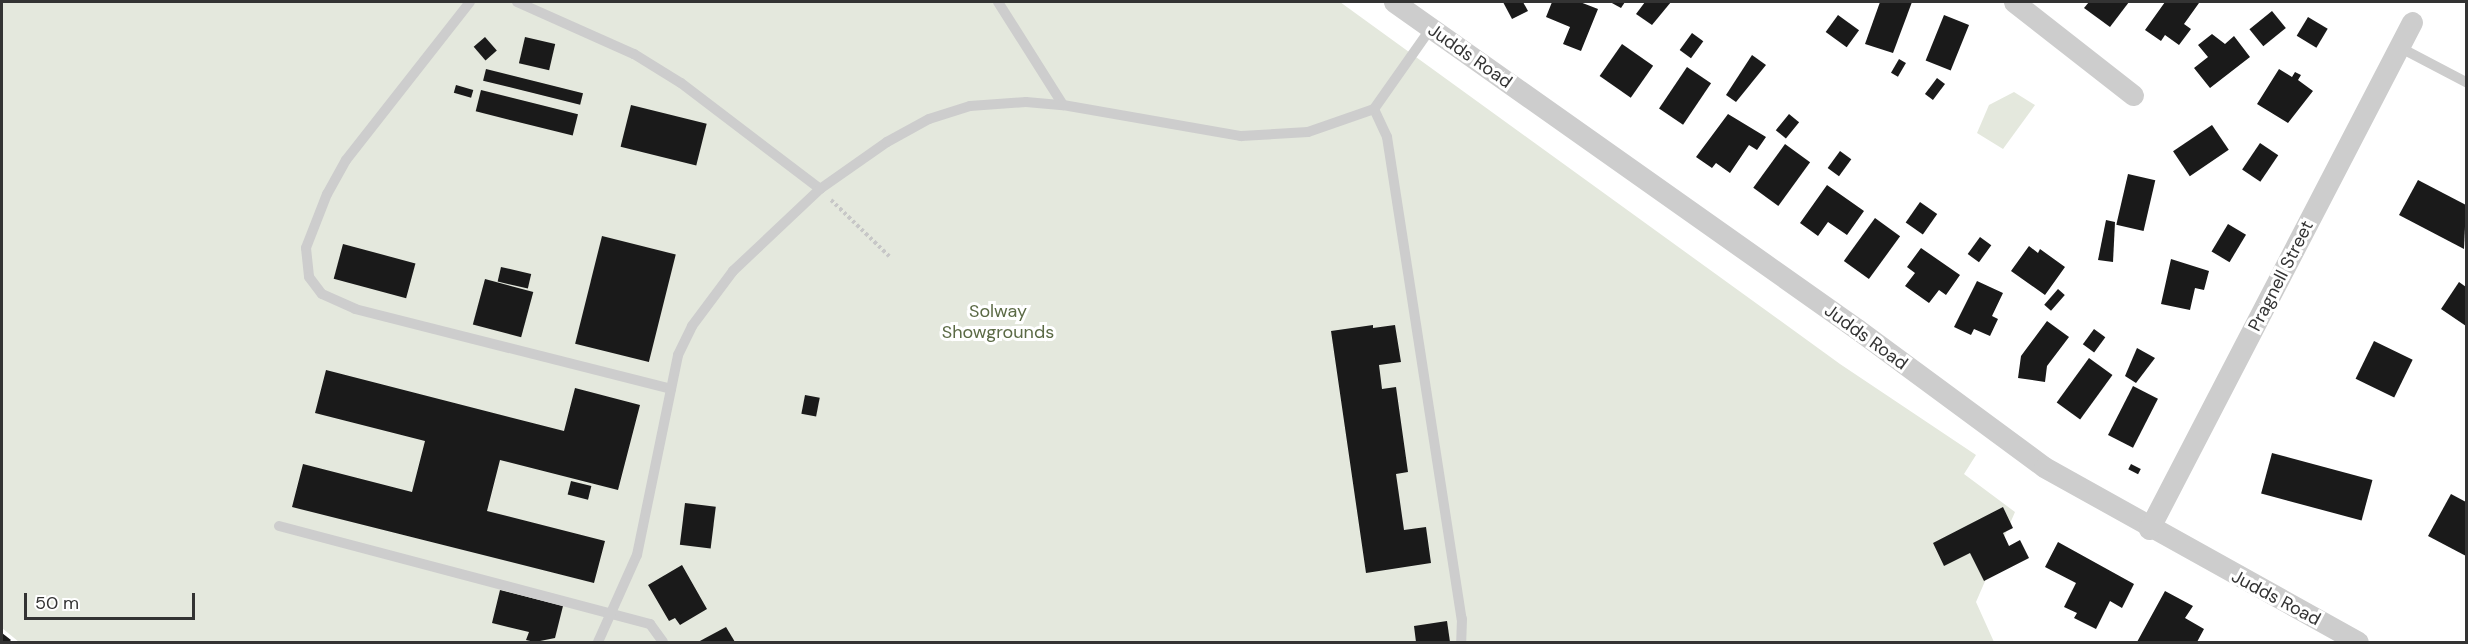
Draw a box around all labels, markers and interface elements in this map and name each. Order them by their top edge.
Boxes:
street label: Judds Road [1424,19,1516,93]
street label: Pragnell Street [2244,217,2318,335]
street label: Judds Road [1820,300,1912,374]
park label: Solway Showgrounds [942,301,1054,344]
street label: Judds Road [2228,566,2324,630]
scale bar [27,581,198,619]
text: 50 m [35,591,79,615]

